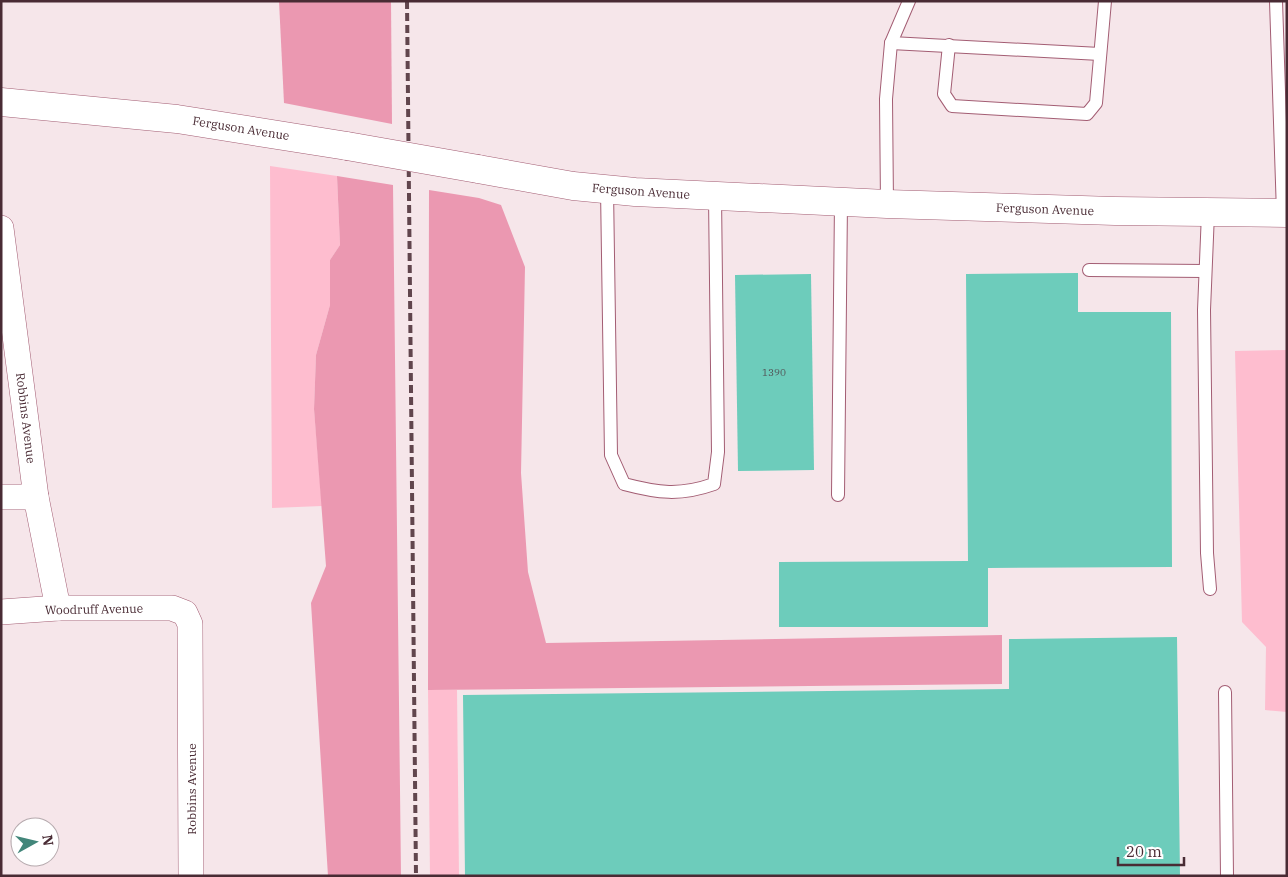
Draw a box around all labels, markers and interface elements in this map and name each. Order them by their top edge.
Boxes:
street label: Ferguson Avenue [191,113,291,143]
street label: Ferguson Avenue [592,180,690,202]
street label: Ferguson Avenue [996,200,1094,218]
house number: 1390 [762,366,786,379]
street label: Robbins Avenue [13,372,39,464]
street label: Woodruff Avenue [45,601,143,617]
street label: Robbins Avenue [184,743,199,835]
north arrow [10,817,60,867]
text: N [38,833,58,847]
scale bar [1118,834,1184,866]
text: 20 m [1126,842,1162,861]

